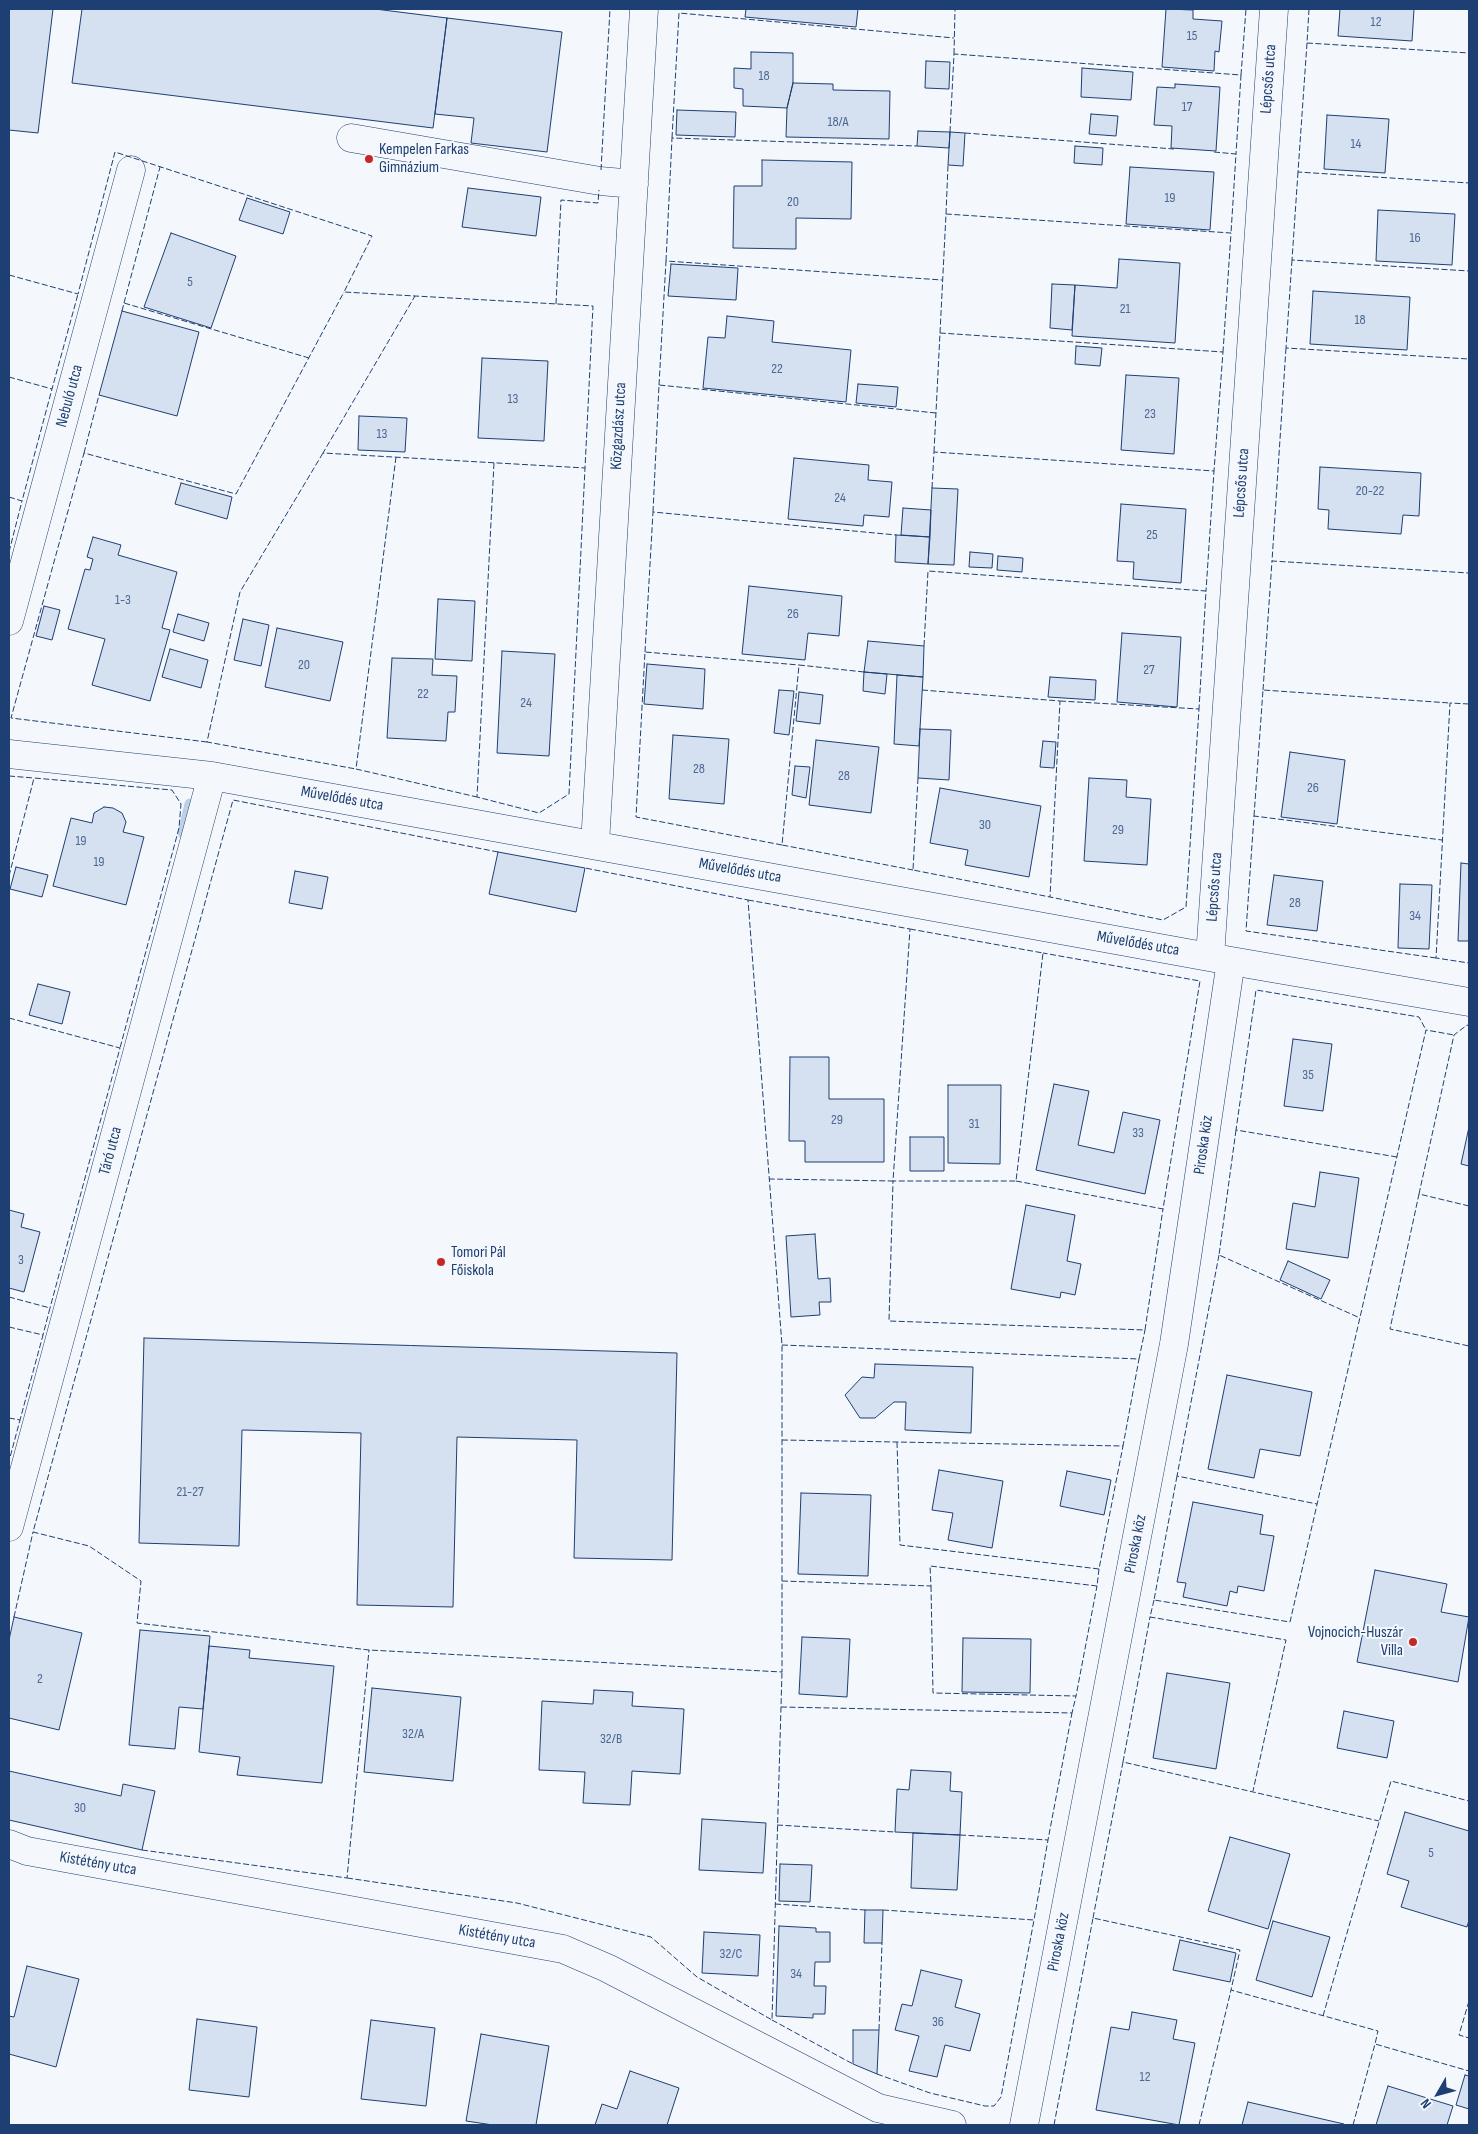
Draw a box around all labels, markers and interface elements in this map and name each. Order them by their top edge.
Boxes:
house number: 12 [1371,14,1381,30]
house number: 15 [1187,28,1197,44]
street label: Lépcsős utca [1257,44,1281,114]
house number: 18 [758,68,770,84]
house number: 17 [1182,99,1192,115]
house number: 18/A [828,114,848,130]
house number: 14 [1351,136,1361,152]
place label: Kempelen Farkas Gimnázium [379,140,469,178]
marker: Kempelen Farkas Gimnázium [363,153,375,165]
house number: 19 [1164,190,1176,206]
house number: 20 [787,194,799,210]
house number: 16 [1409,230,1421,246]
house number: 5 [187,274,193,290]
house number: 21 [1120,301,1130,317]
house number: 18 [1354,312,1366,328]
house number: 22 [771,361,783,377]
street label: Nebuló utca [52,363,88,429]
street label: Közgazdász utca [607,382,631,470]
house number: 13 [508,391,518,407]
house number: 23 [1144,406,1156,422]
house number: 13 [377,426,387,442]
street label: Lépcsős utca [1230,448,1254,518]
house number: 20-22 [1356,483,1384,499]
house number: 24 [834,490,846,506]
house number: 25 [1146,527,1158,543]
house number: 1-3 [115,592,131,608]
house number: 26 [787,606,799,622]
house number: 20 [298,657,310,673]
house number: 27 [1143,662,1155,678]
house number: 22 [417,686,429,702]
house number: 24 [520,695,532,711]
house number: 28 [693,761,705,777]
house number: 28 [838,768,850,784]
house number: 26 [1307,780,1319,796]
street label: Művelődés utca [299,782,385,816]
house number: 30 [979,817,991,833]
house number: 29 [1112,822,1124,838]
house number: 19 [75,833,87,849]
street label: Lépcsős utca [1203,852,1227,922]
house number: 19 [93,854,105,870]
street label: Művelődés utca [697,854,783,888]
house number: 28 [1289,895,1301,911]
house number: 34 [1409,908,1421,924]
street label: Művelődés utca [1095,927,1181,961]
house number: 35 [1302,1067,1314,1083]
house number: 29 [831,1112,843,1128]
street label: Piroska köz [1190,1114,1218,1176]
house number: 31 [969,1116,979,1132]
street label: Táró utca [95,1125,127,1177]
house number: 33 [1132,1125,1144,1141]
place label: Tomori Pál Főiskola [451,1243,506,1281]
house number: 3 [18,1252,24,1268]
marker: Tomori Pál Főiskola [435,1256,447,1268]
house number: 21-27 [176,1484,204,1500]
street label: Piroska köz [1121,1513,1151,1575]
place label: Vojnocich-Huszár Villa [1308,1623,1403,1661]
marker: Vojnocich-Huszár Villa [1407,1636,1419,1648]
house number: 2 [37,1671,43,1687]
house number: 32/A [402,1726,424,1742]
house number: 32/B [600,1731,622,1747]
house number: 30 [74,1800,86,1816]
house number: 5 [1428,1845,1434,1861]
street label: Kistétény utca [58,1848,138,1880]
street label: Piroska köz [1044,1911,1074,1973]
street label: Kistétény utca [457,1921,537,1953]
house number: 32/C [720,1946,742,1962]
house number: 34 [790,1966,802,1982]
house number: 36 [932,2014,944,2030]
house number: 12 [1140,2069,1150,2085]
north arrow [1413,2069,1463,2119]
text: N [1417,2095,1435,2112]

